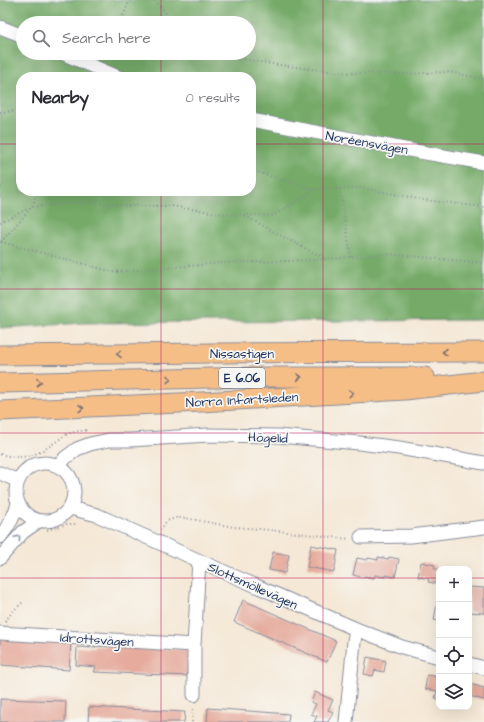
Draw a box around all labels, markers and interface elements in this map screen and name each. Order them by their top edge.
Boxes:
search box [16,16,256,60]
icon: search [30,27,52,49]
text: Search here [62,28,151,49]
text: Nearby [32,86,89,110]
text: 0 results [185,89,240,107]
street label: Noréensvägen [324,127,410,160]
street label: Nissastigen [210,345,274,364]
one-way arrow [442,348,448,356]
one-way arrow [116,350,122,358]
road number: E 6.06 [219,368,265,388]
one-way arrow [296,373,302,381]
one-way arrow [166,375,172,383]
one-way arrow [36,378,42,386]
street label: Norra Infartsleden [185,388,299,412]
one-way arrow [348,389,354,398]
one-way arrow [78,403,84,412]
street label: Högelid [248,428,288,449]
one-way arrow [13,535,20,542]
street label: Slottsmöllevägen [204,558,301,615]
map controls [436,566,472,710]
button: + [436,566,472,602]
button: − [436,602,472,638]
street label: Idrottsvägen [59,628,135,653]
button: locate [436,638,472,674]
button: layers [436,674,472,710]

